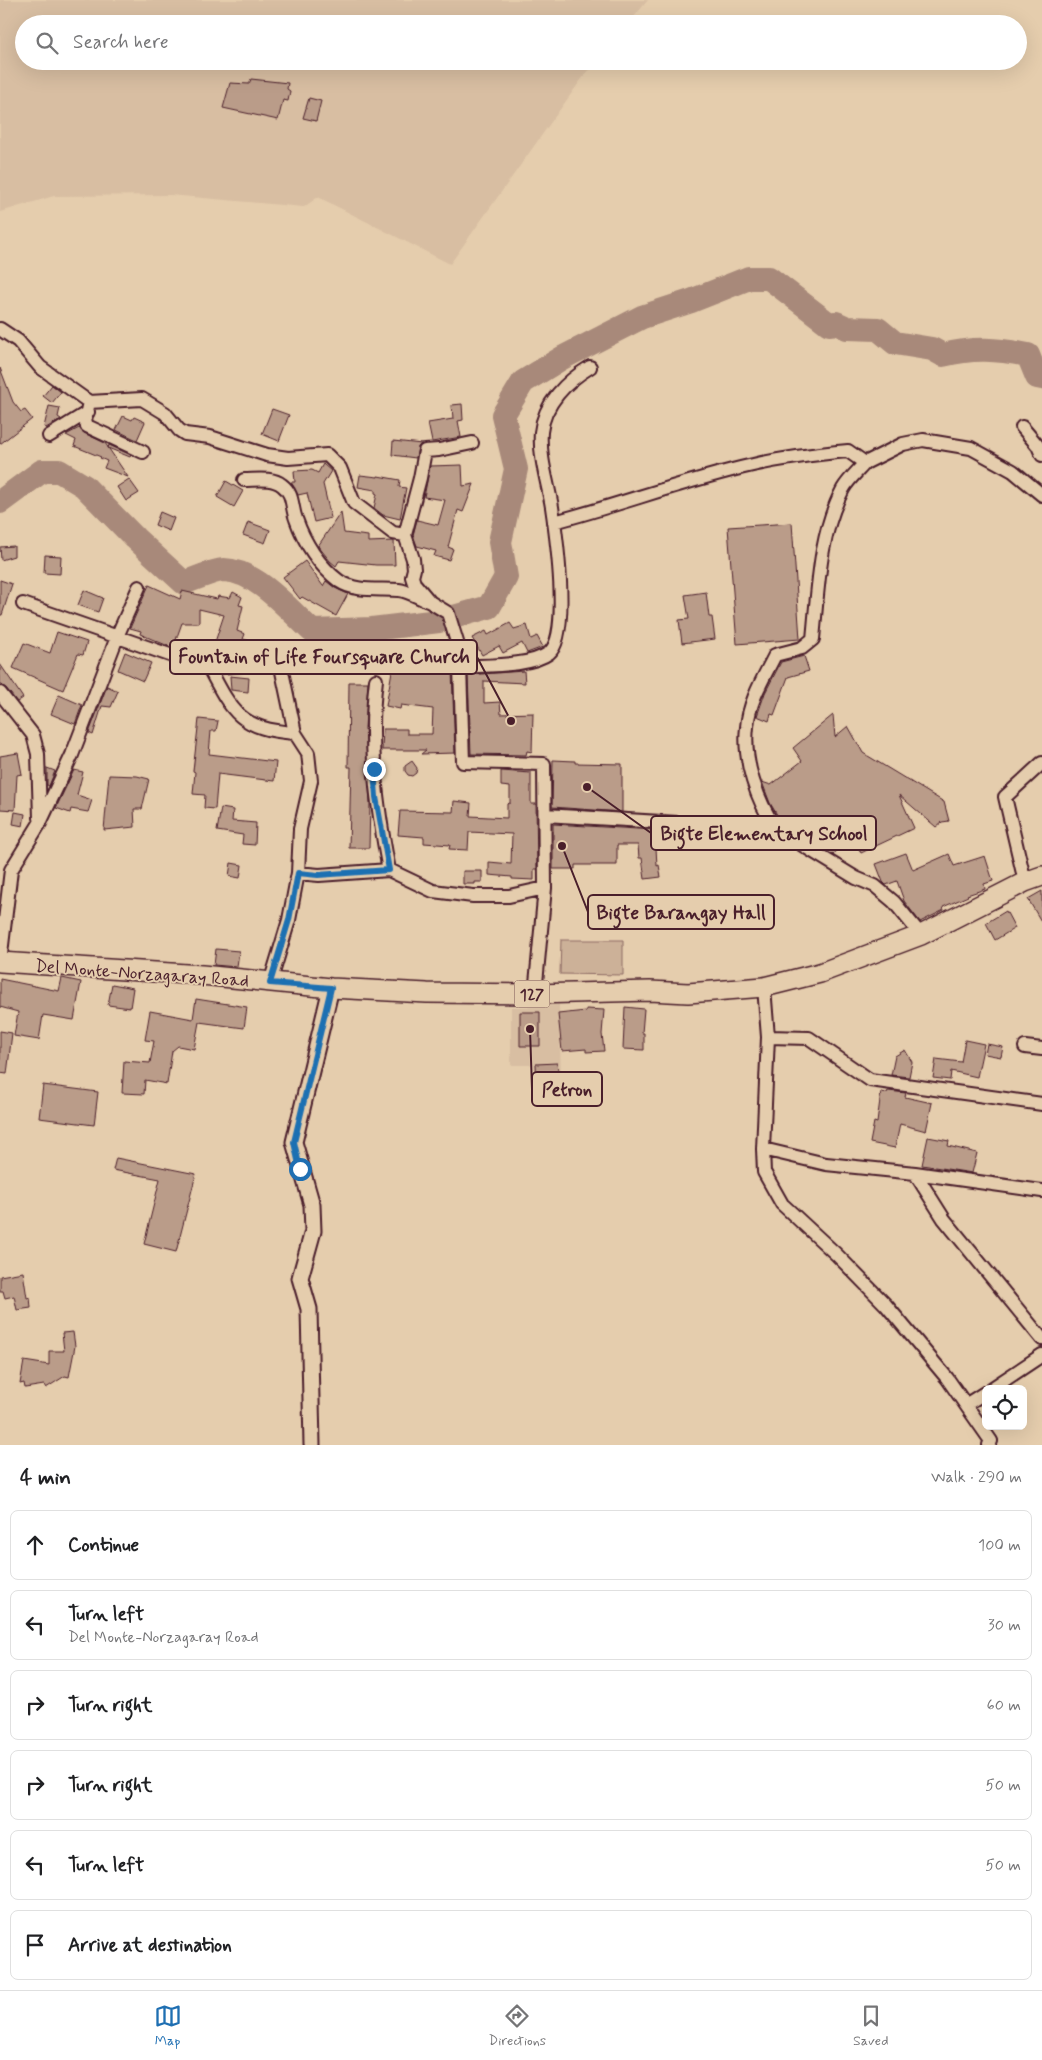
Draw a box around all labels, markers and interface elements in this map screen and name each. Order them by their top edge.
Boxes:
search box [15,15,1027,70]
icon: search [33,29,61,57]
text: Search here [73,30,169,55]
callout: Fountain of Life Foursquare Church [170,640,477,674]
text: Fountain of Life Foursquare Church [178,645,470,670]
route end [363,758,386,781]
callout: Bigte Elementary School [651,816,876,850]
text: Bigte Elementary School [660,822,868,850]
callout: Bigte Barangay Hall [588,895,774,929]
text: Bigte Barangay Hall [596,901,766,929]
street label: Del Monte-Norzagaray Road [34,955,250,993]
road number: 127 [514,981,550,1008]
callout: Petron [532,1072,602,1106]
text: Petron [542,1078,593,1103]
route start [289,1158,312,1181]
map controls [982,1385,1027,1430]
button: locate [982,1385,1027,1430]
text: 4 min [20,1464,71,1492]
text: Walk · 290 m [931,1467,1022,1488]
icon: ahead [21,1531,49,1559]
text: Continue [68,1533,139,1558]
text: 100 m [978,1535,1021,1556]
text: Turn left [68,1602,144,1627]
icon: left [21,1611,49,1639]
text: 30 m [988,1615,1021,1636]
text: Del Monte-Norzagaray Road [68,1627,259,1648]
icon: right [21,1691,49,1719]
text: Turn right [68,1693,152,1718]
text: 60 m [987,1695,1021,1716]
icon: right [21,1771,49,1799]
text: Turn right [68,1773,152,1798]
text: 50 m [985,1775,1021,1796]
icon: left [21,1851,49,1879]
text: Turn left [68,1853,144,1878]
text: 50 m [985,1855,1021,1876]
icon: arrive [21,1931,49,1959]
text: Arrive at destination [68,1933,232,1958]
tab: Map [154,2002,182,2050]
tab: Directions [489,2002,546,2050]
tab: Saved [853,2002,888,2050]

